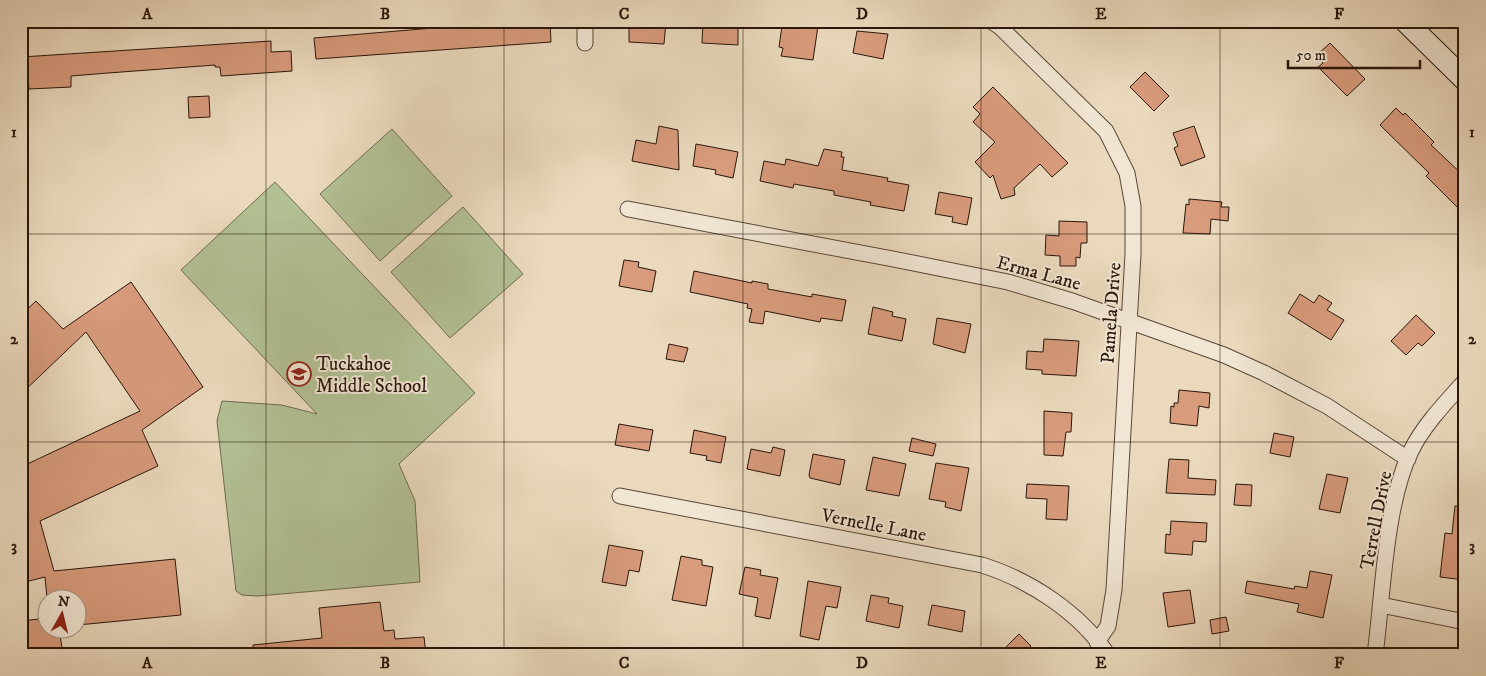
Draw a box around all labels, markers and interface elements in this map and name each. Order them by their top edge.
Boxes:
text: A [141,4,153,24]
text: B [380,4,390,24]
text: C [619,4,629,24]
text: D [856,4,868,24]
text: E [1095,4,1107,24]
text: F [1334,4,1344,24]
scale bar [1288,38,1421,70]
text: 50 m [1296,46,1326,65]
text: 1 [11,122,17,142]
text: 1 [1469,122,1475,142]
street label: Erma Lane [994,251,1083,296]
street label: Pamela Drive [1096,262,1127,364]
text: 2 [10,329,19,349]
text: 2 [1468,329,1477,349]
place label: Tuckahoe Middle School [316,353,427,398]
school or university icon: Tuckahoe Middle School [286,361,312,387]
street label: Terrell Drive [1356,469,1397,572]
street label: Vernelle Lane [818,504,928,547]
text: 3 [11,536,17,556]
text: 3 [1469,536,1475,556]
north arrow [38,588,88,638]
text: N [57,592,71,612]
text: A [141,653,153,673]
text: B [380,653,390,673]
text: C [619,653,629,673]
text: D [856,653,868,673]
text: E [1095,653,1107,673]
text: F [1334,653,1344,673]

